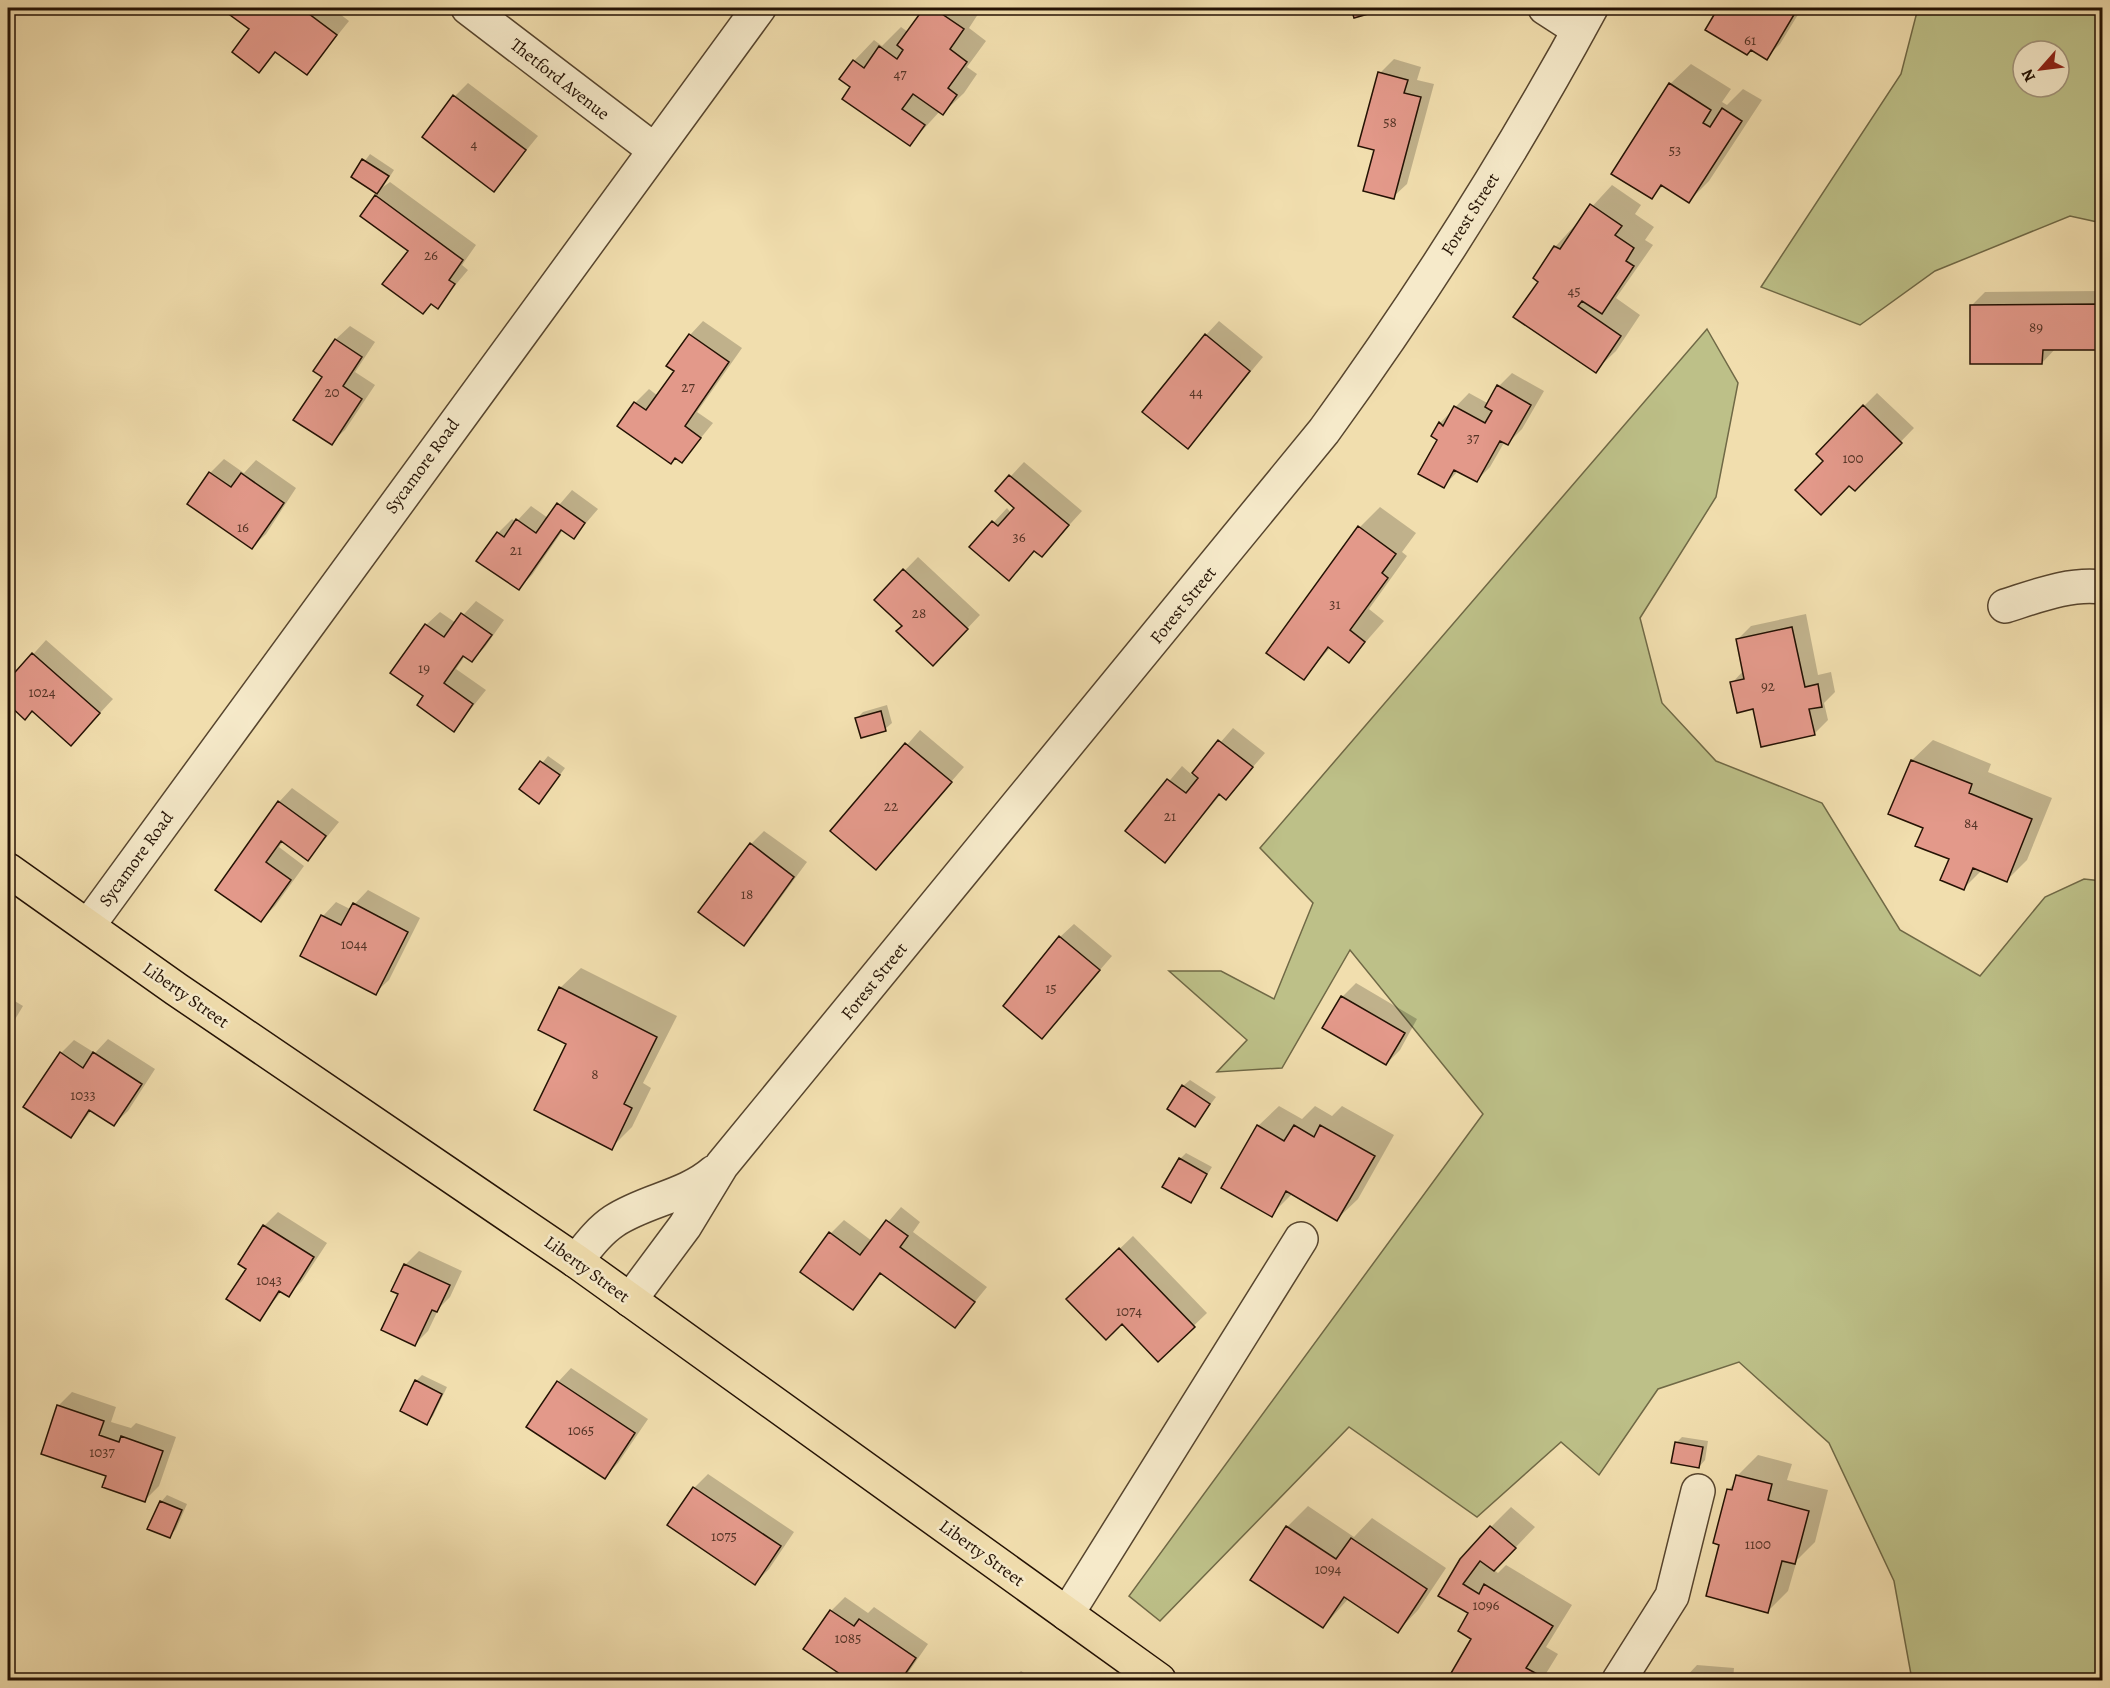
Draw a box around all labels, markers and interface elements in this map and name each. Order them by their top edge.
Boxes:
house number: 61 [1744,30,1756,50]
street label: Thetford Avenue [505,33,615,125]
north arrow [2011,39,2071,99]
house number: 47 [893,64,907,84]
text: N [2016,65,2041,86]
house number: 58 [1383,112,1397,132]
house number: 4 [471,134,478,154]
house number: 53 [1669,140,1681,160]
street label: Forest Street [1435,168,1505,260]
house number: 26 [424,245,438,265]
house number: 45 [1567,281,1581,301]
house number: 89 [2029,317,2043,337]
house number: 27 [681,377,695,397]
house number: 20 [324,382,340,402]
house number: 44 [1189,382,1203,402]
street label: Sycamore Road [379,413,465,519]
house number: 37 [1467,428,1480,448]
house number: 100 [1842,448,1864,468]
house number: 16 [237,517,249,537]
house number: 36 [1012,527,1026,547]
house number: 21 [510,540,522,560]
street label: Forest Street [1144,561,1222,649]
house number: 31 [1329,594,1341,614]
house number: 28 [912,603,926,623]
house number: 19 [418,658,430,678]
house number: 92 [1761,676,1775,696]
house number: 1024 [28,682,56,702]
house number: 22 [884,796,898,816]
street label: Sycamore Road [93,806,179,912]
house number: 21 [1164,806,1176,826]
house number: 84 [1964,813,1978,833]
house number: 18 [741,884,753,904]
house number: 1044 [341,934,368,954]
street label: Forest Street [835,937,913,1025]
street label: Liberty Street [138,956,234,1034]
house number: 15 [1045,978,1057,998]
house number: 8 [591,1064,599,1084]
house number: 1033 [70,1085,96,1105]
street label: Liberty Street [539,1230,635,1308]
house number: 1043 [256,1270,282,1290]
house number: 1074 [1116,1301,1142,1321]
house number: 1065 [568,1420,594,1440]
house number: 1037 [89,1442,116,1462]
street label: Liberty Street [934,1514,1030,1592]
house number: 1075 [711,1526,737,1546]
house number: 1100 [1745,1534,1771,1554]
house number: 1094 [1315,1559,1342,1579]
house number: 1096 [1473,1595,1500,1615]
house number: 1085 [835,1628,861,1648]

